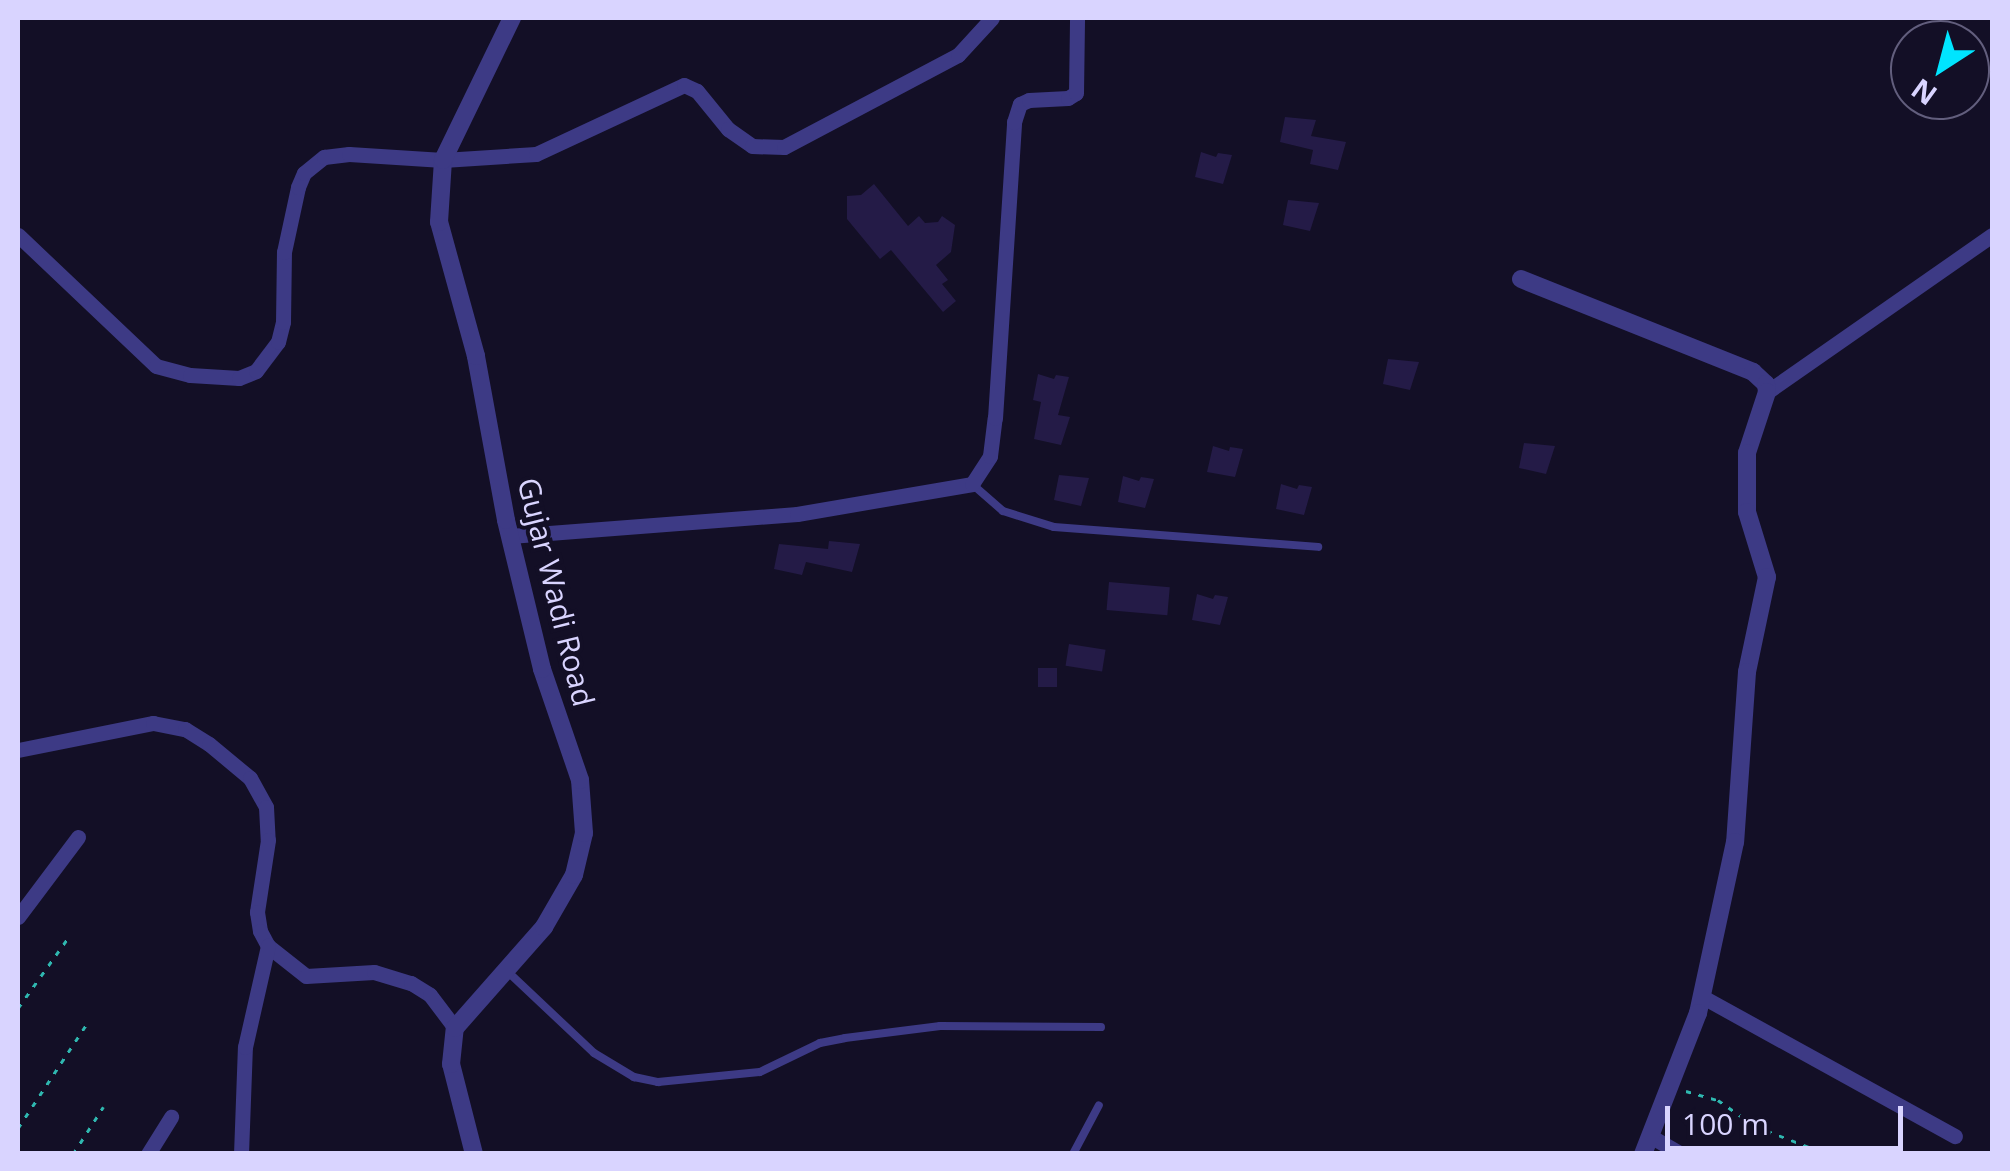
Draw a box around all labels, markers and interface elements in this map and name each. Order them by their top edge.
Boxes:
north arrow [1890,20,1990,120]
text: N [1903,71,1944,115]
street label: Gujar Wadi Road [510,474,602,710]
scale bar [1670,1086,1908,1148]
text: 100 m [1682,1103,1769,1144]

